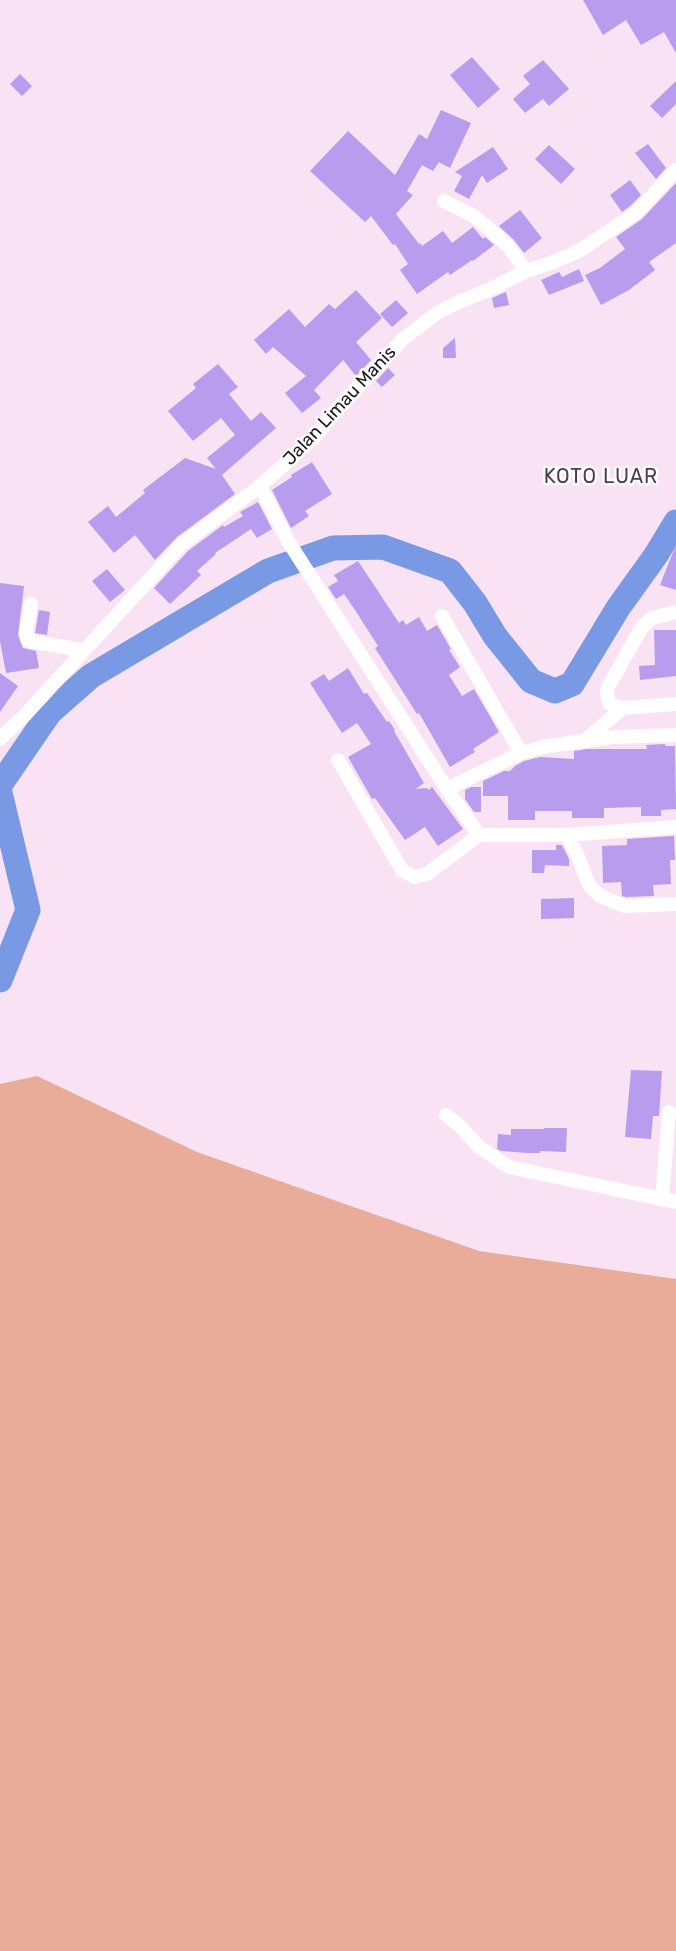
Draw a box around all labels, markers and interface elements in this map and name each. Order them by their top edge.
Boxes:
street label: Jalan Limau Manis [279,342,401,470]
district label: KOTO LUAR [543,465,659,489]

